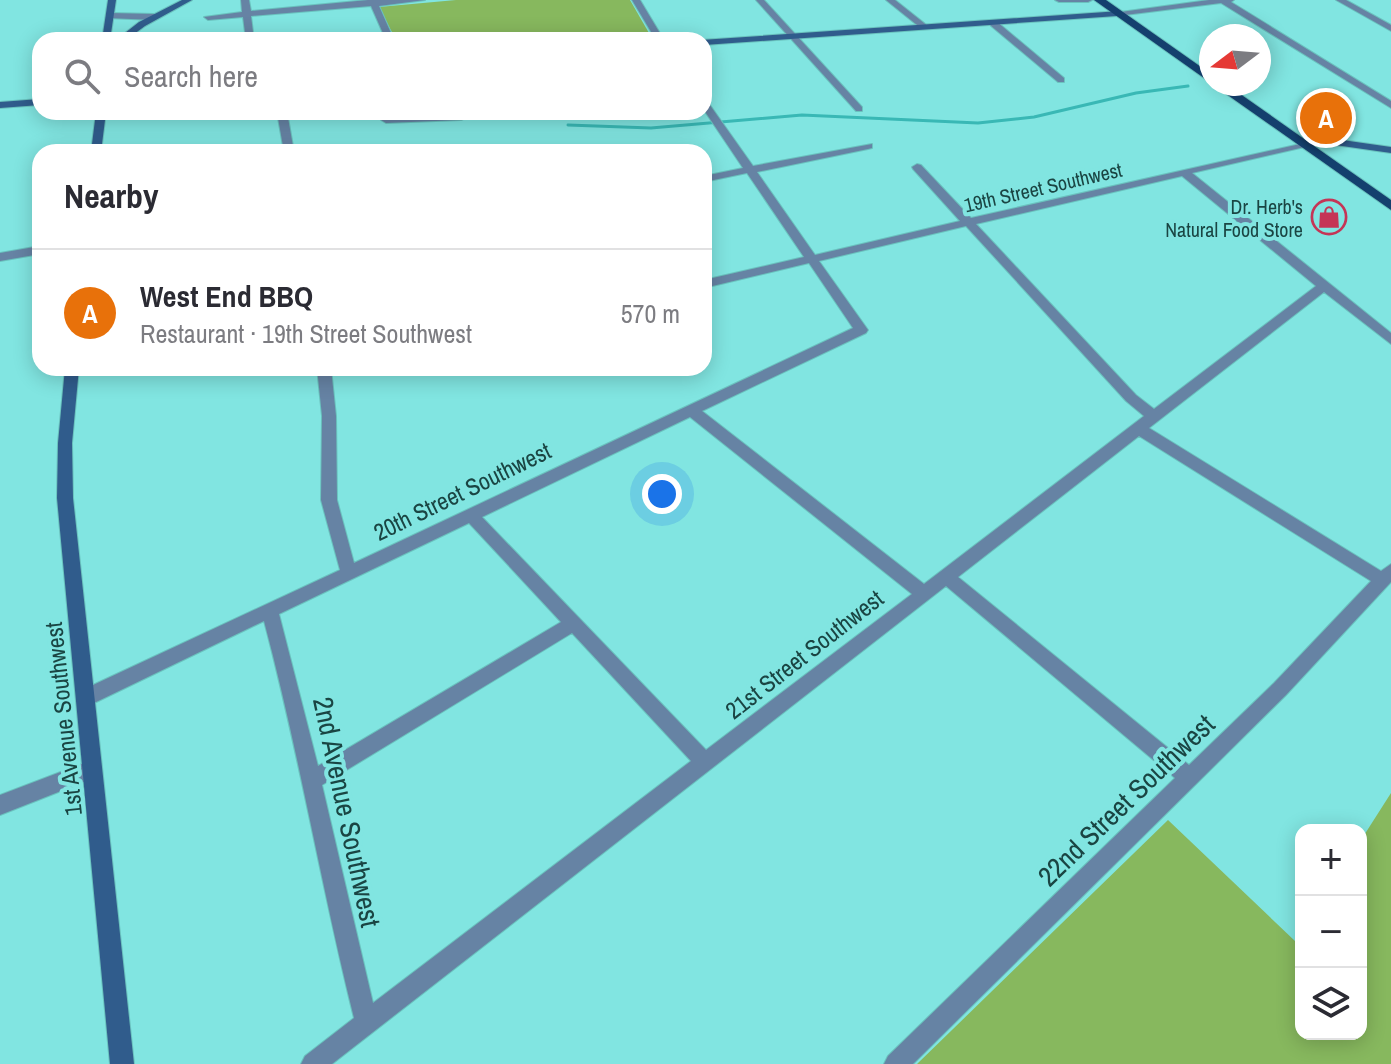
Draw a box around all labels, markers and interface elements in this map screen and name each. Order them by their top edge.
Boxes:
north arrow [1199,24,1271,96]
search box [32,32,712,120]
icon: search [60,54,104,98]
text: Search here [124,56,258,96]
pin: A [1300,88,1352,148]
street label: 19th Street Southwest [961,156,1125,218]
text: Nearby [64,173,159,219]
place label: Dr. Herb's Natural Food Store [1165,193,1303,243]
shop icon: Dr. Herb's Natural Food Store [1310,198,1348,236]
text: West End BBQ [140,276,313,316]
text: A [82,296,98,331]
text: 570 m [621,296,680,331]
text: Restaurant · 19th Street Southwest [140,316,472,351]
street label: 20th Street Southwest [368,434,557,548]
your location [642,474,682,514]
street label: 21st Street Southwest [718,582,890,726]
street label: 1st Avenue Southwest [37,620,89,817]
street label: 2nd Avenue Southwest [304,693,390,931]
street label: 22nd Street Southwest [1029,706,1223,894]
map controls [1295,824,1367,1040]
button: + [1295,824,1367,896]
button: − [1295,896,1367,968]
button: layers [1295,968,1367,1040]

